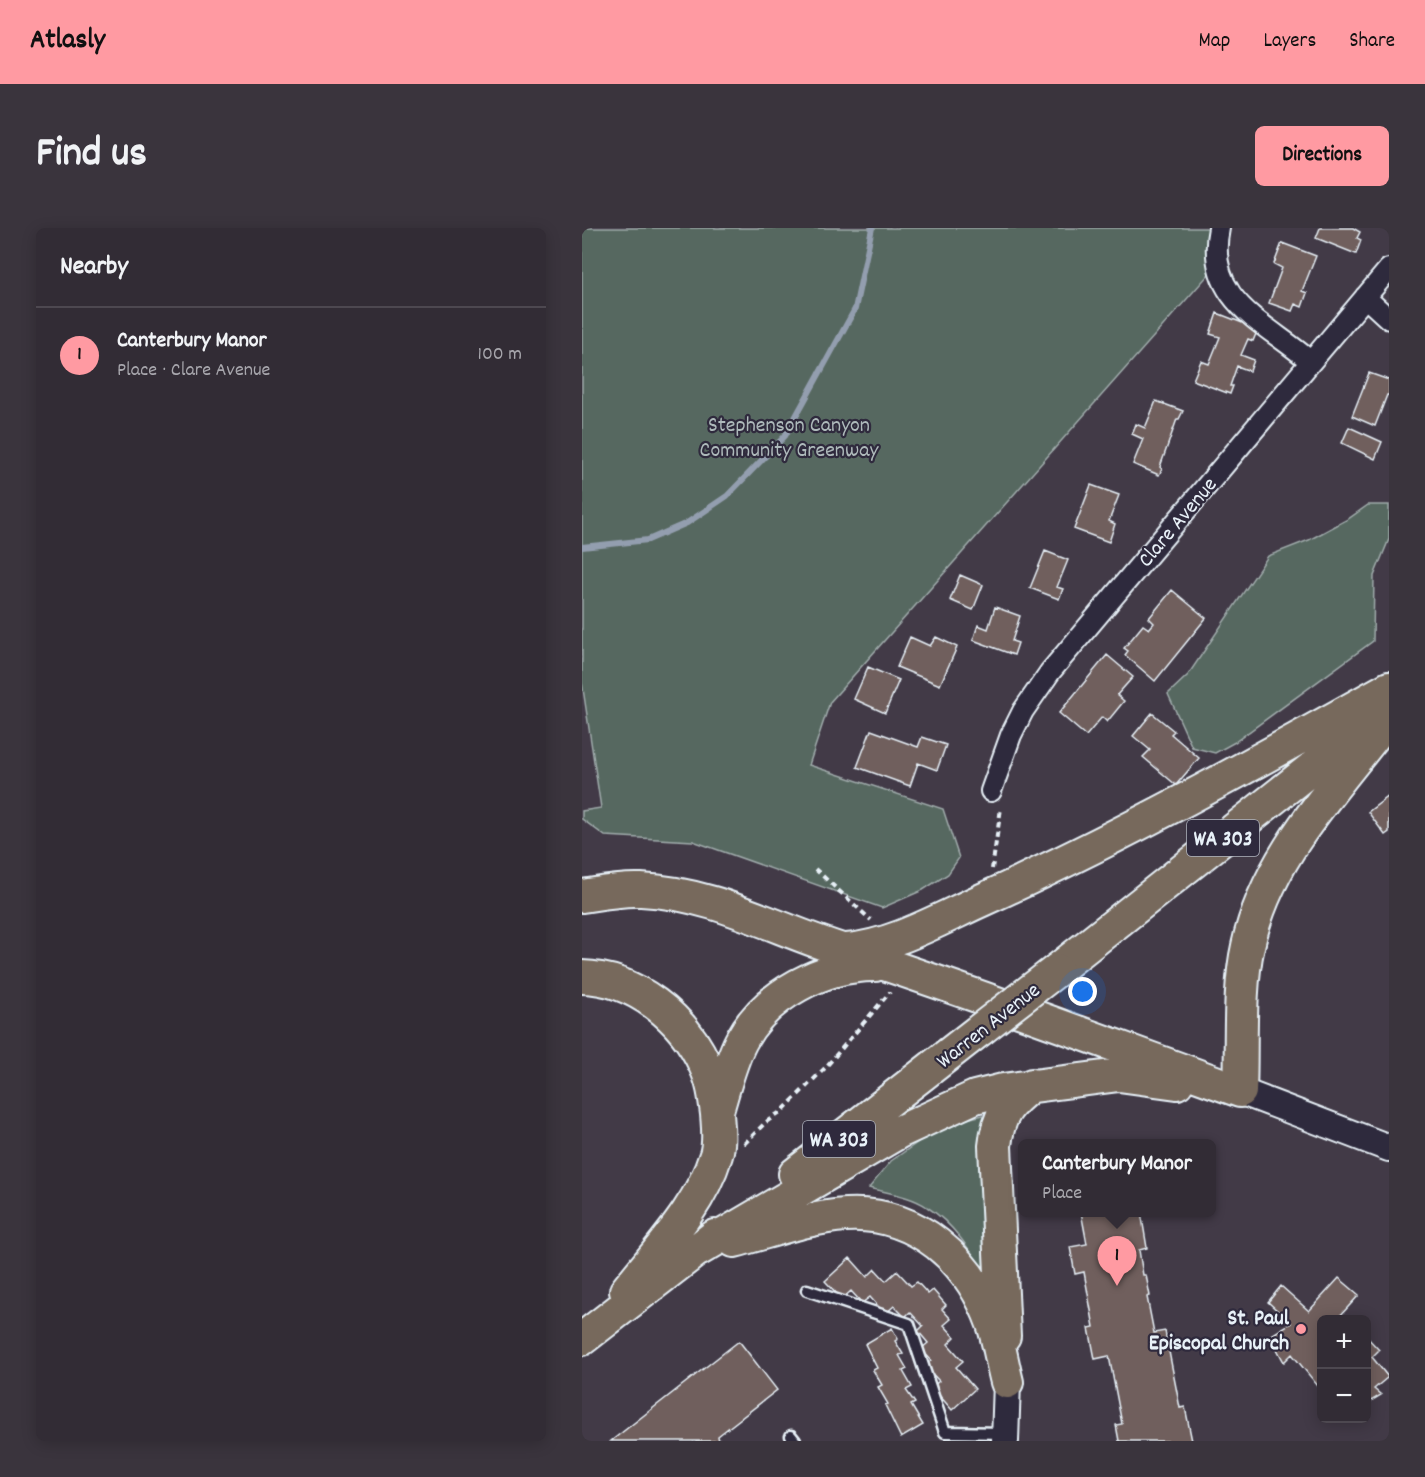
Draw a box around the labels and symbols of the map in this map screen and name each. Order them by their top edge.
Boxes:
park label: Stephenson Canyon Community Greenway [700,411,879,467]
street label: Clare Avenue [1132,471,1226,575]
road number: WA 303 [1187,820,1259,856]
street label: Warren Avenue [931,976,1048,1077]
your location [1068,977,1097,1006]
road number: WA 303 [803,1121,875,1157]
pin: 1 [1098,1236,1136,1286]
place label: St. Paul Episcopal Church [1149,1304,1290,1360]
marker: St. Paul Episcopal Church [1294,1322,1308,1336]

